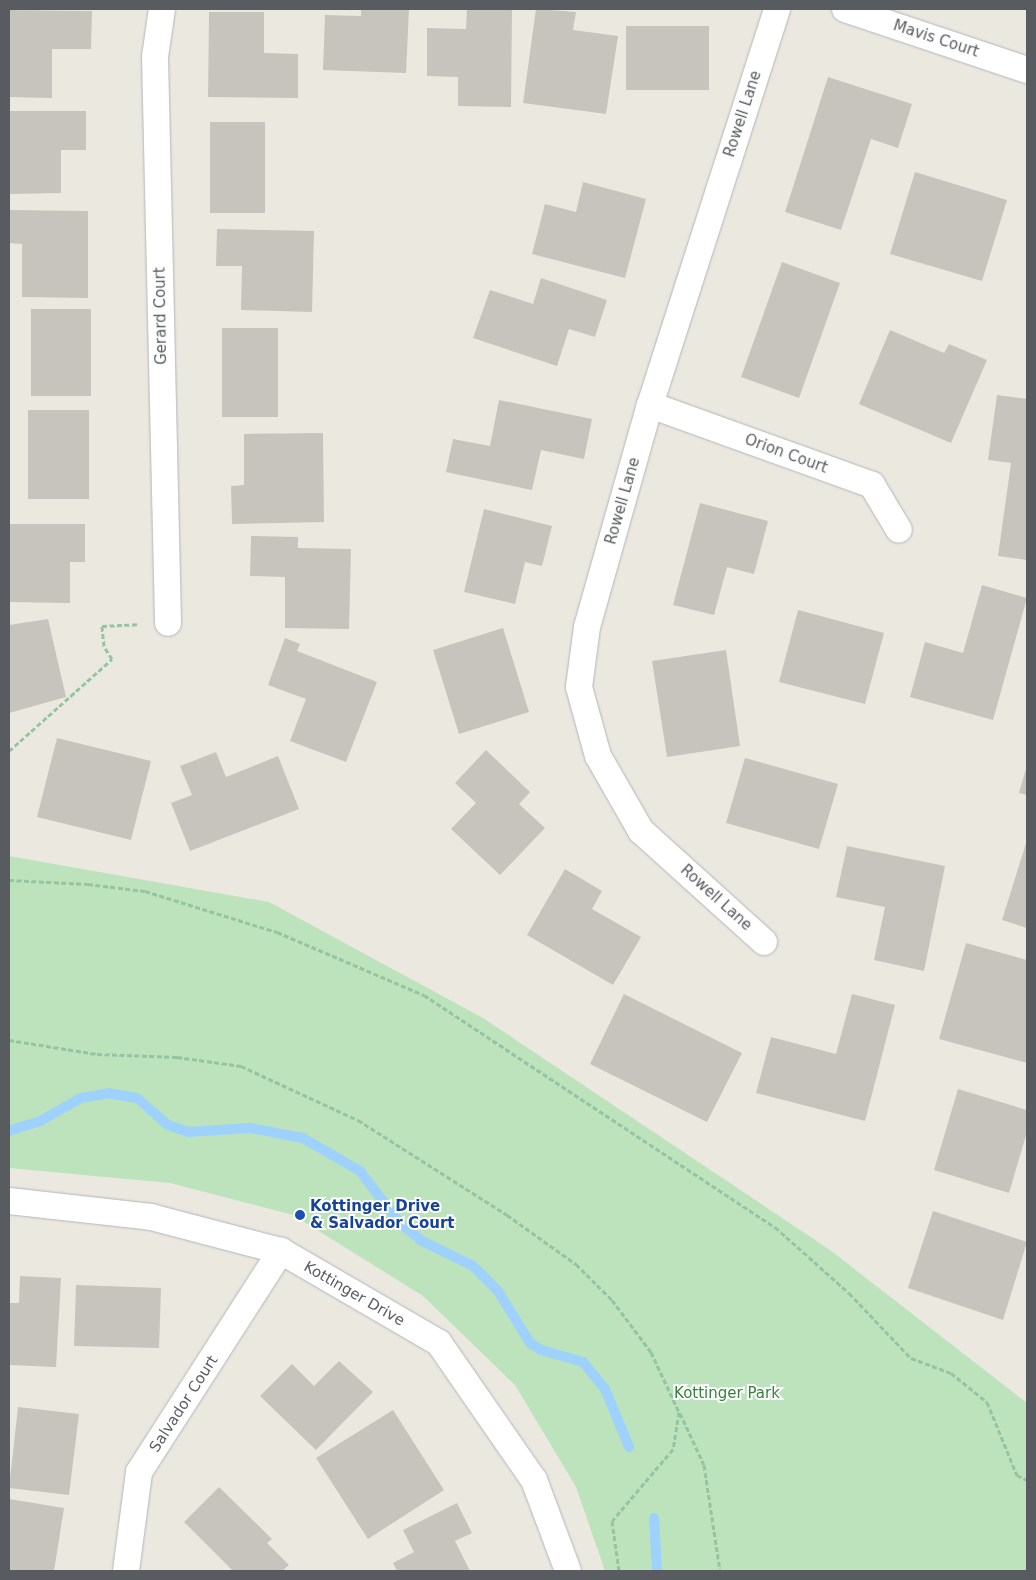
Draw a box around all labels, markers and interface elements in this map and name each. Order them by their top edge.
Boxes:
street label: Mavis Court [891,17,981,61]
street label: Rowell Lane [721,69,765,159]
street label: Gerard Court [151,267,171,365]
street label: Orion Court [742,431,830,477]
street label: Rowell Lane [602,455,644,547]
street label: Rowell Lane [677,861,755,935]
place label: Kottinger Drive & Salvador Court [310,1197,454,1232]
marker: Kottinger Drive & Salvador Court [294,1209,306,1221]
street label: Kottinger Drive [300,1258,408,1330]
street label: Salvador Court [146,1352,222,1456]
park label: Kottinger Park [674,1385,780,1403]

